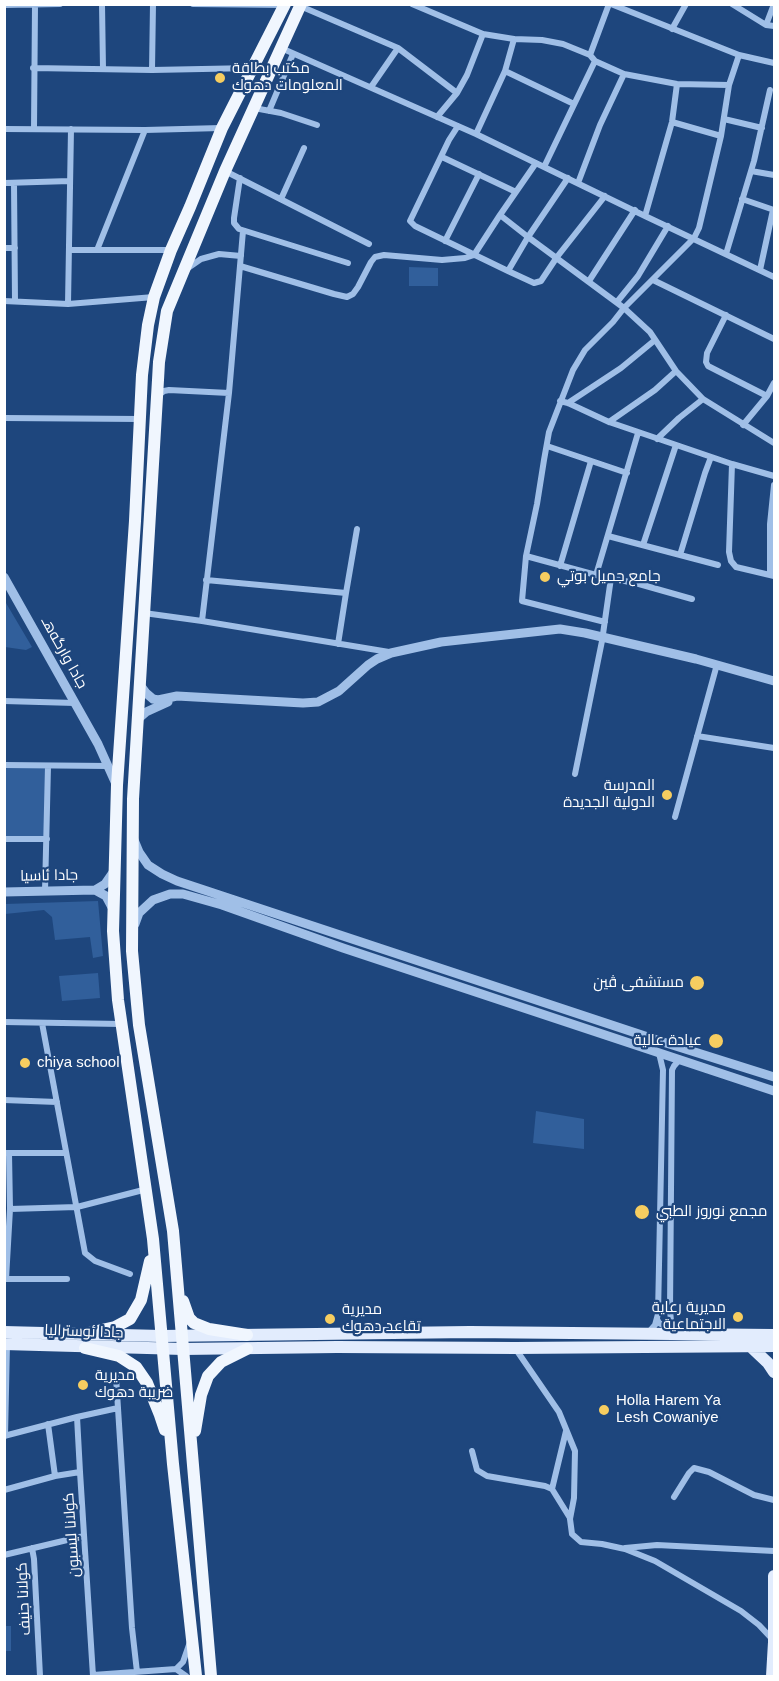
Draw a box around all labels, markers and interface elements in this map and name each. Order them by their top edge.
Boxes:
place label: مكتب بطاقة المعلومات دهوك [232,60,343,95]
marker: مكتب بطاقة المعلومات دهوك [213,71,227,85]
place label: جامع جميل بوتي [557,568,660,586]
marker: جامع جميل بوتي [538,570,552,584]
street label: جادا وارگه‌هـ [37,614,91,692]
place label: المدرسة الدولية الجديدة [563,777,655,812]
marker: المدرسة الدولية الجديدة [660,788,674,802]
street label: جادا ئاسيا [20,866,78,886]
place label: مستشفى ڤين [593,974,684,992]
marker: مستشفى ڤين [688,974,706,992]
place label: عيادة عالية [634,1032,702,1050]
marker: عيادة عالية [707,1032,725,1050]
place label: chiya school [37,1054,120,1072]
marker: chiya school [18,1056,32,1070]
marker: مجمع نوروز الطبي [633,1203,651,1221]
place label: مجمع نوروز الطبي [656,1203,767,1221]
place label: مديرية رعاية الاجتماعية [652,1299,726,1334]
place label: مديرية تقاعد دهوك [342,1301,421,1336]
marker: مديرية رعاية الاجتماعية [731,1310,745,1324]
marker: مديرية تقاعد دهوك [323,1312,337,1326]
street label: جادا ئوسترالیا [44,1322,124,1342]
place label: مديرية ضريبة دهوك [95,1367,173,1402]
marker: مديرية ضريبة دهوك [76,1378,90,1392]
place label: Holla Harem Ya Lesh Cowaniye [616,1392,721,1427]
marker: Holla Harem Ya Lesh Cowaniye [597,1403,611,1417]
street label: كولانا ليسبون [60,1492,84,1578]
street label: كولانا جنيف [13,1562,35,1636]

